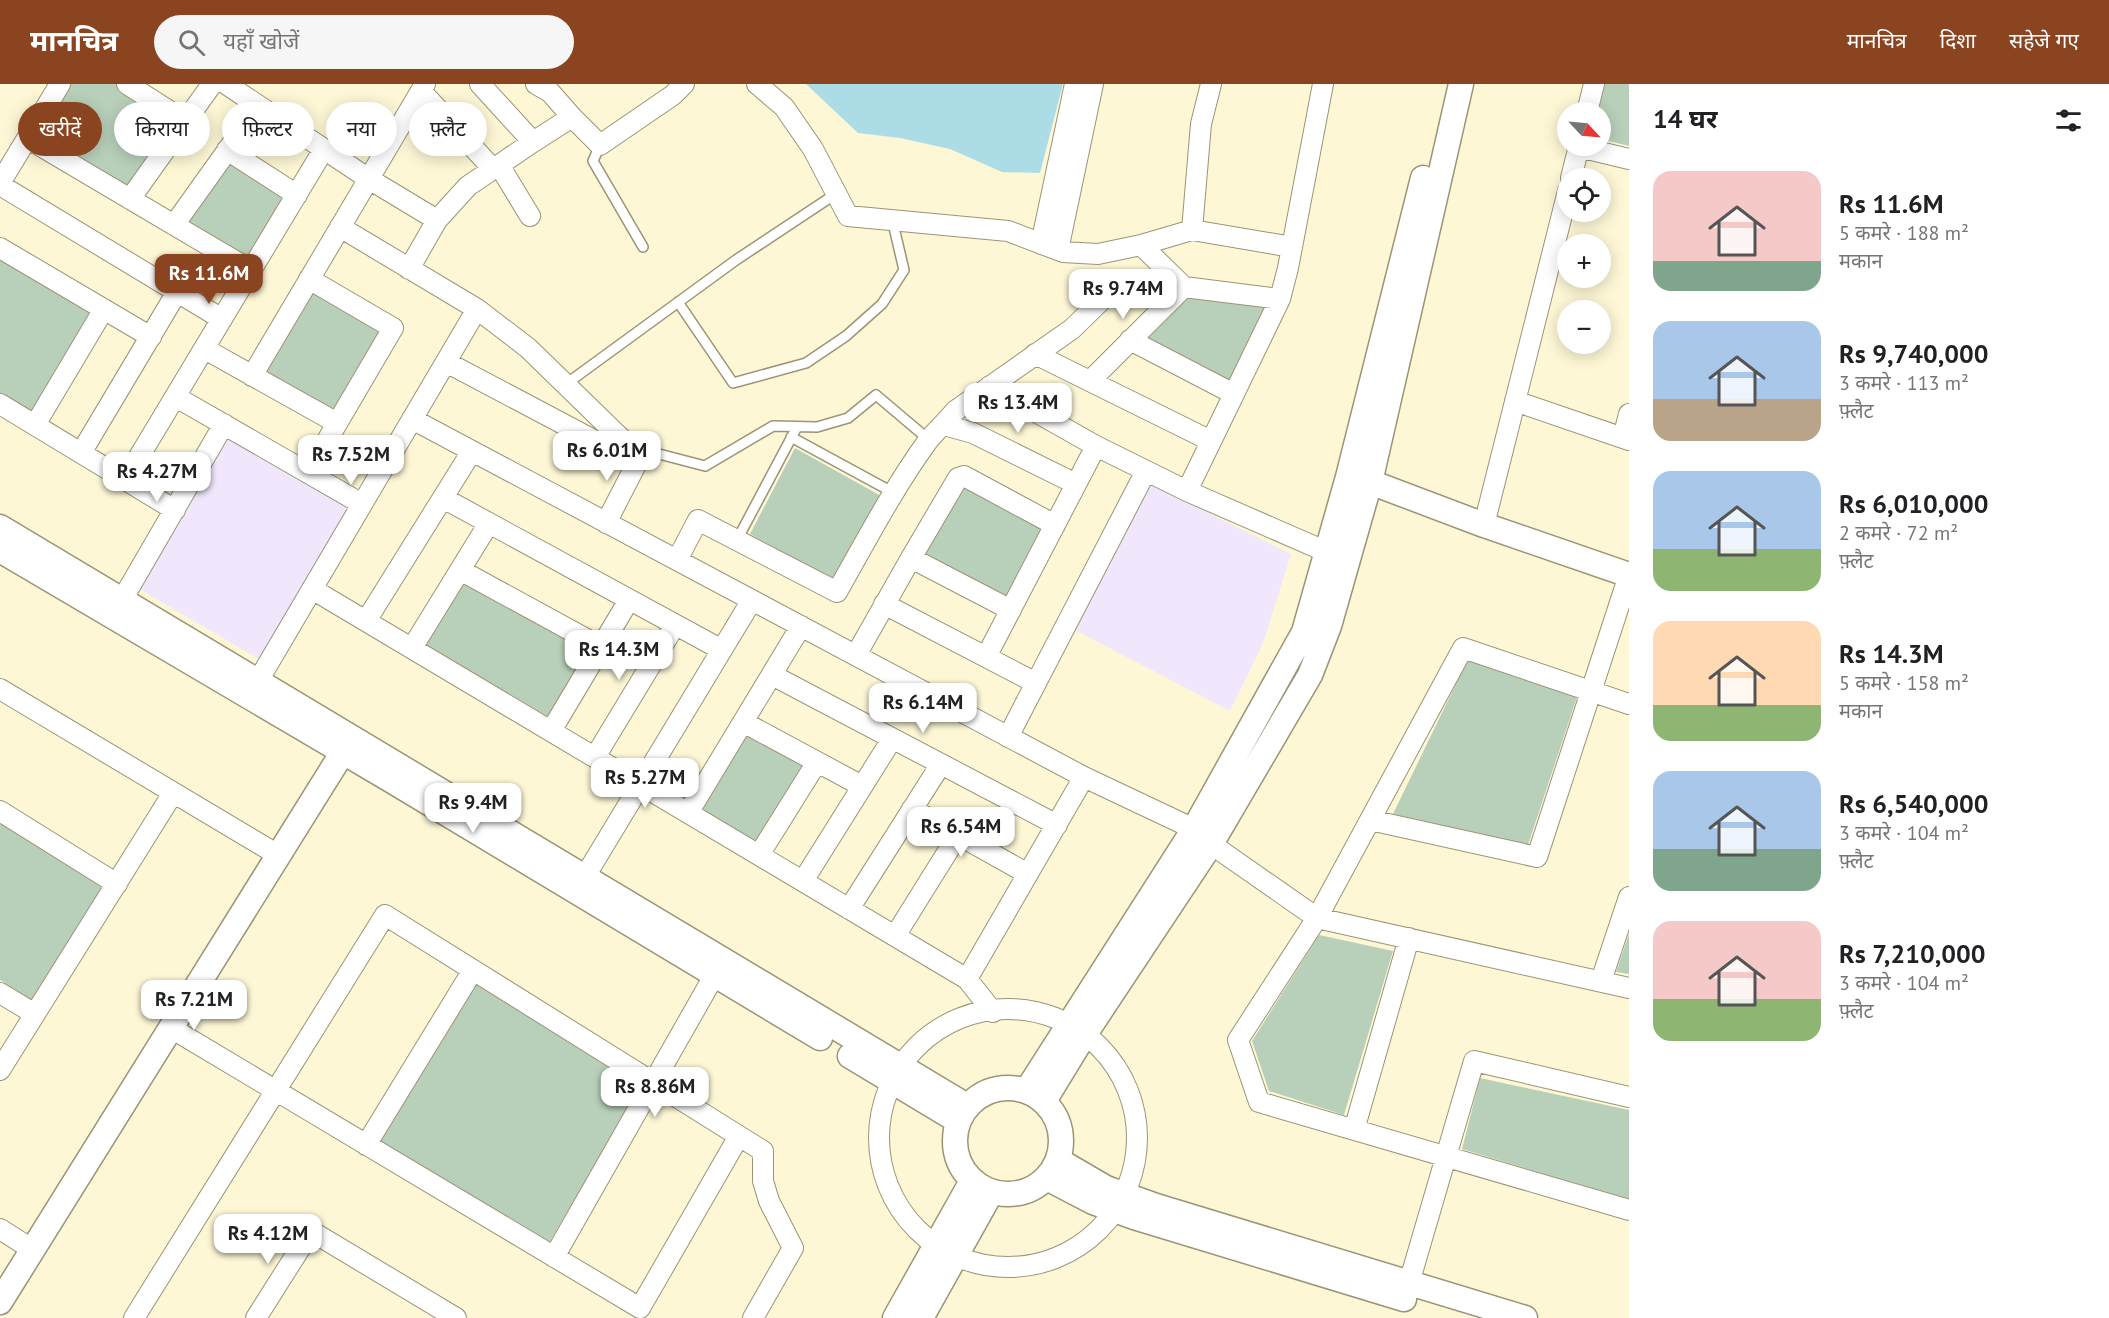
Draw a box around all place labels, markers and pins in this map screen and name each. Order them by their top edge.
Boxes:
pin: Rs 11.6M [147,254,271,305]
pin: Rs 9.74M [1061,269,1185,320]
pin: Rs 13.4M [956,383,1080,434]
pin: Rs 6.01M [545,431,669,482]
pin: Rs 7.52M [289,435,413,486]
pin: Rs 4.27M [95,452,219,503]
pin: Rs 14.3M [557,630,681,681]
pin: Rs 6.14M [861,683,985,734]
pin: Rs 5.27M [583,758,707,809]
pin: Rs 9.4M [418,783,528,834]
pin: Rs 6.54M [899,807,1023,858]
pin: Rs 7.21M [132,980,256,1031]
pin: Rs 8.86M [593,1067,717,1118]
pin: Rs 4.12M [206,1214,330,1265]

